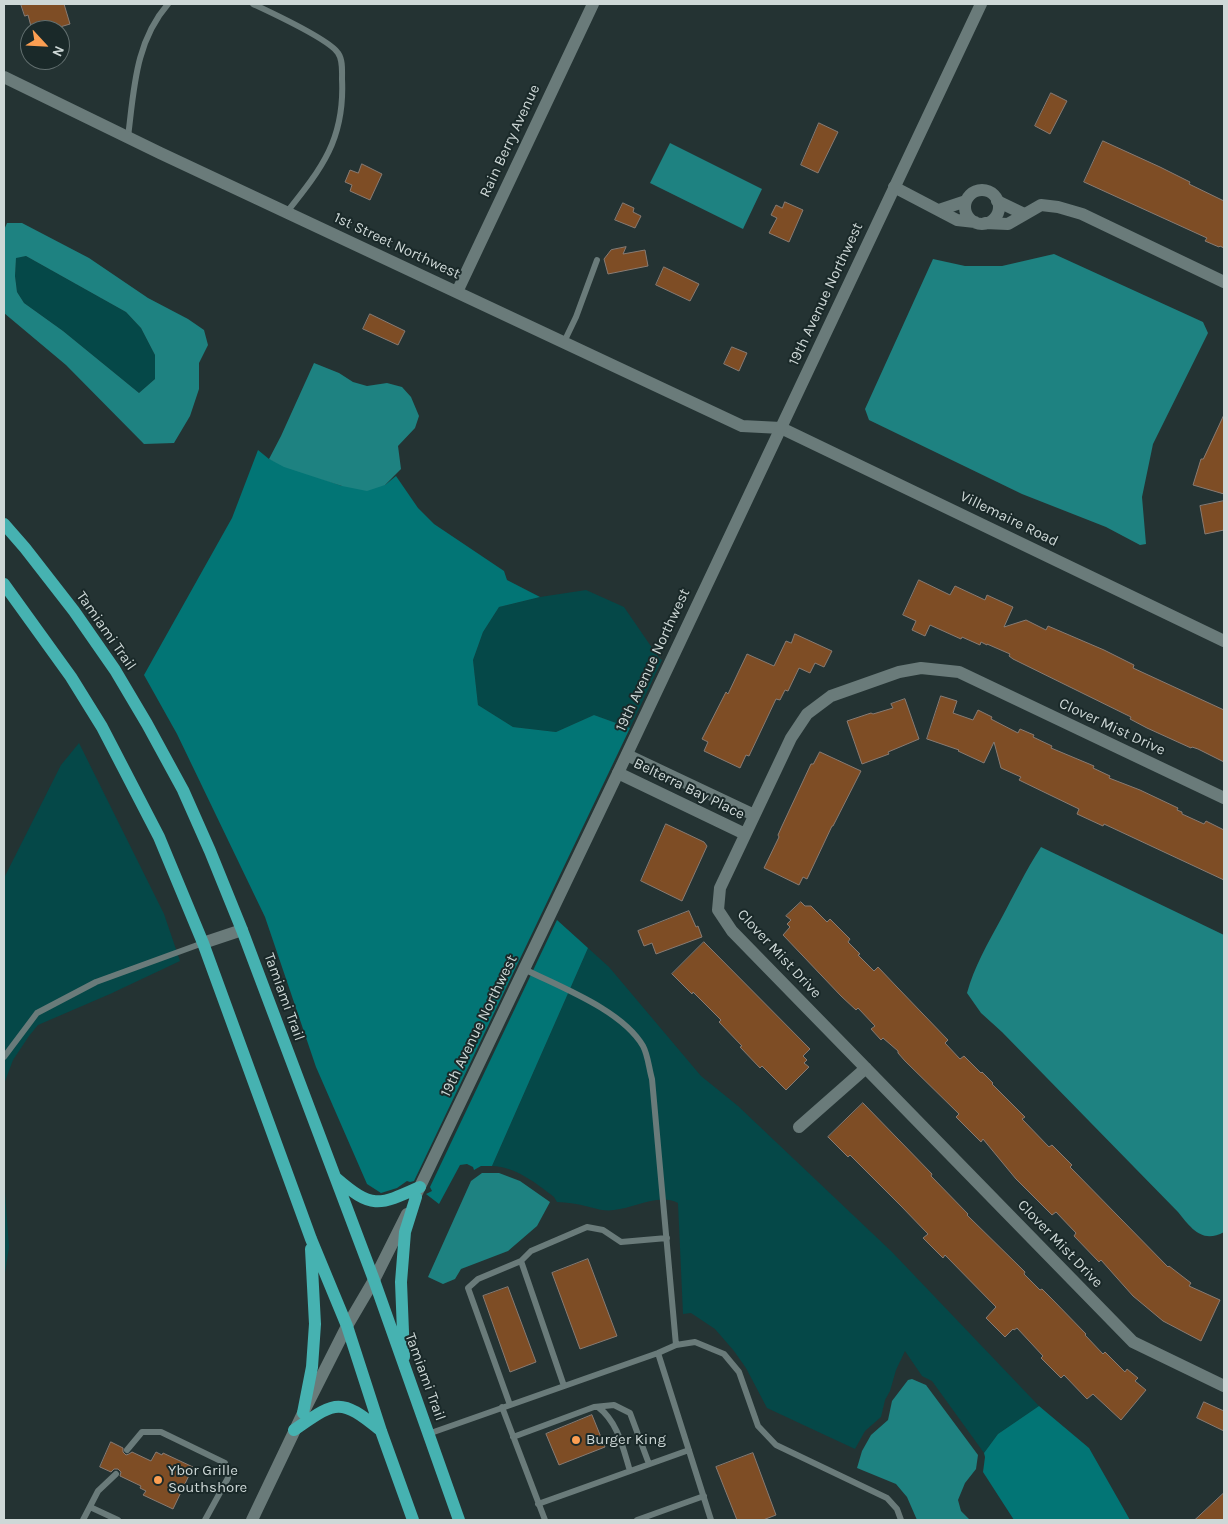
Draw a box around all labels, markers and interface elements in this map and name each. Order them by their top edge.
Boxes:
north arrow [20,20,70,70]
text: N [48,43,68,59]
street label: Rain Berry Avenue [476,82,544,200]
street label: 1st Street Northwest [331,209,463,283]
street label: 19th Avenue Northwest [785,220,867,368]
street label: Villemaire Road [957,487,1061,551]
street label: 19th Avenue Northwest [612,586,694,734]
street label: Tamiami Trail [72,588,140,674]
street label: Clover Mist Drive [1056,695,1168,759]
street label: Belterra Bay Place [630,754,748,824]
street label: Clover Mist Drive [733,906,825,1002]
street label: Tamiami Trail [260,951,308,1043]
street label: 19th Avenue Northwest [437,952,521,1100]
street label: Clover Mist Drive [1014,1196,1106,1292]
street label: Tamiami Trail [401,1331,449,1423]
place label: Burger King [586,1431,666,1449]
marker: Burger King [570,1434,582,1446]
place label: Ybor Grille Southshore [168,1462,247,1497]
marker: Ybor Grille Southshore [152,1474,164,1486]

